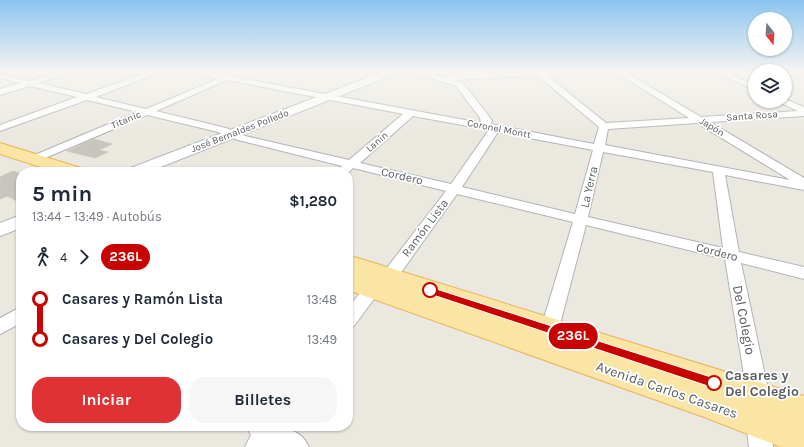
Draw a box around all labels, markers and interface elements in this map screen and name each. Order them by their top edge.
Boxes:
north arrow [748,12,792,56]
map controls [748,12,792,108]
button: layers [748,64,792,108]
street label: José Bernaldes Polledo [190,107,290,155]
street label: Titanic [109,108,143,132]
street label: Santa Rosa [726,108,778,124]
street label: Japón [697,115,727,139]
street label: Coronel Montt [466,117,532,141]
street label: Lanín [364,129,390,155]
street label: Cordero [380,164,424,188]
street label: La Yerra [577,165,601,209]
text: 5 min [32,181,92,207]
text: $1,280 [289,192,337,210]
street label: Ramón Lista [399,196,451,260]
text: 13:44 – 13:49 · Autobús [32,209,162,224]
street label: Cordero [695,240,739,264]
icon: walk [32,246,54,268]
icon: forward [73,246,95,268]
text: 236L [109,248,142,265]
text: 4 [60,250,67,265]
unlabelled marker [422,282,438,298]
street label: Del Colegio [729,284,759,356]
text: Casares y Ramón Lista [62,290,223,308]
text: 13:48 [307,292,337,307]
line badge: 236L [545,323,601,349]
text: 236L [557,327,589,344]
text: Casares y Del Colegio [62,330,213,348]
text: 13:49 [307,332,337,347]
street label: Avenida Carlos Casares [594,358,740,422]
place label: Casares y Del Colegio [725,367,799,400]
marker: Casares y Del Colegio [706,375,722,391]
button: Iniciar [32,377,181,423]
button: Billetes [189,377,337,423]

